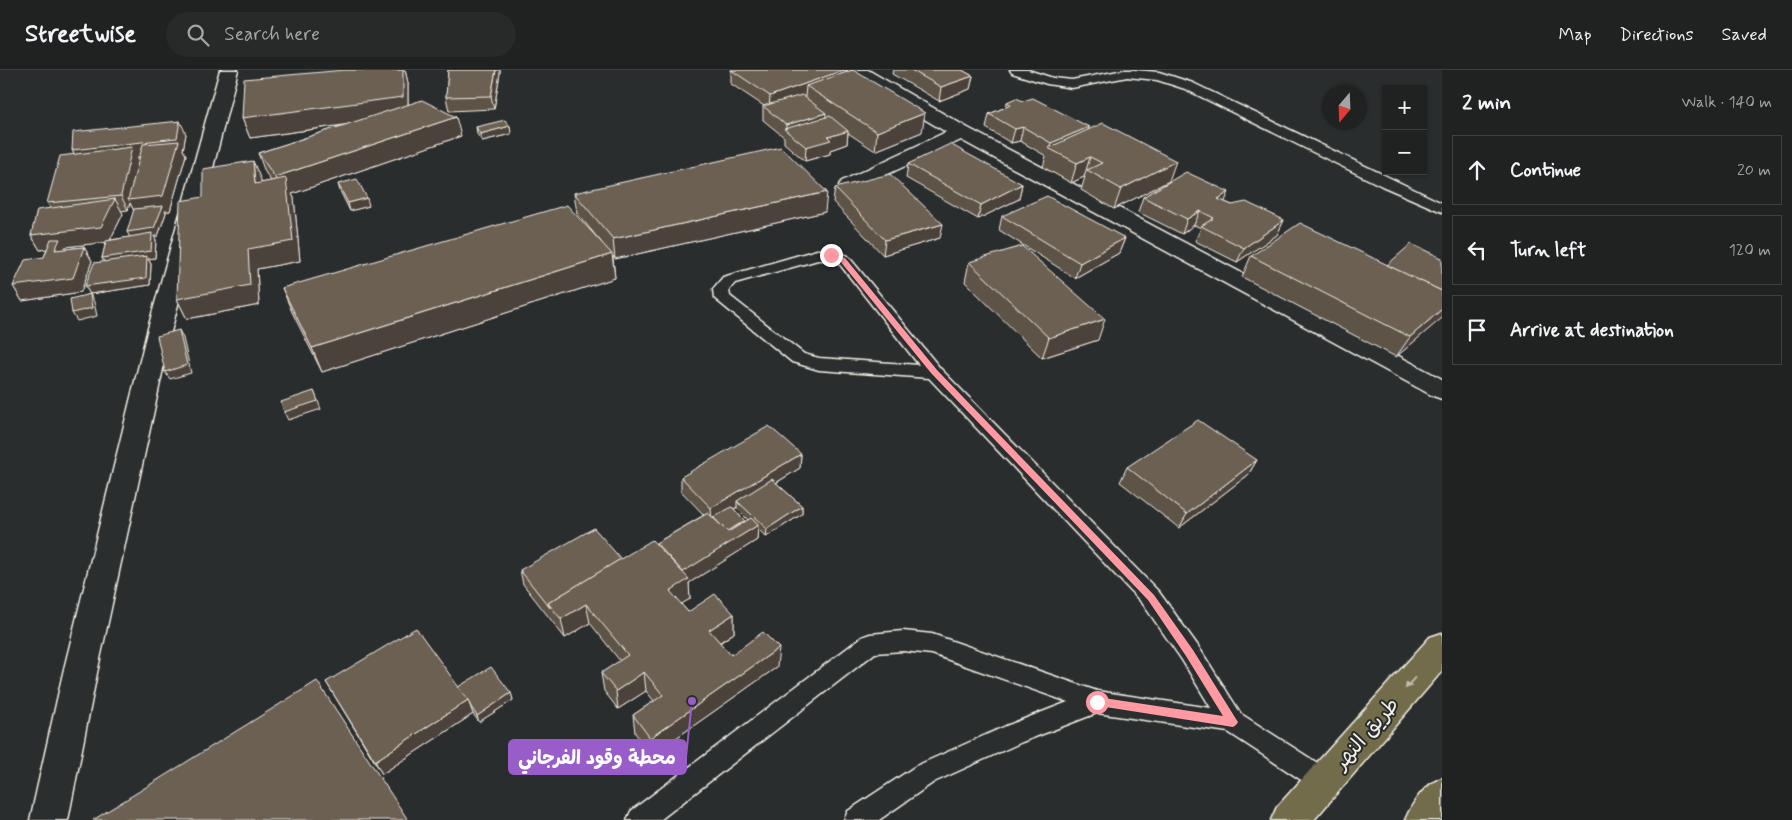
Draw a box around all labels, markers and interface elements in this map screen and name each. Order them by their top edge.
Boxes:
search box [166,12,516,57]
text: Streetwise [25,19,136,50]
icon: search [184,21,212,49]
text: Search here [224,22,320,47]
text: Map [1559,23,1592,47]
text: Directions [1620,23,1694,47]
text: Saved [1722,23,1767,47]
north arrow [1322,85,1367,130]
map controls [1382,85,1427,175]
button: + [1382,85,1427,130]
text: 2 min [1462,89,1511,117]
text: Walk · 140 m [1682,92,1772,113]
button: − [1382,130,1427,175]
icon: ahead [1463,156,1491,184]
text: Continue [1510,158,1581,183]
text: 20 m [1737,160,1771,181]
icon: left [1463,236,1491,264]
text: Turn left [1510,238,1586,263]
text: 120 m [1729,240,1771,261]
route end [820,244,843,267]
icon: arrive [1463,316,1491,344]
text: Arrive at destination [1510,318,1674,343]
one-way arrow [1404,677,1416,689]
route start [1086,691,1109,714]
street label: طريق النهر [1326,692,1406,777]
callout: محطة وقود الفرجاني [509,740,686,774]
text: محطة وقود الفرجاني [518,746,676,774]

